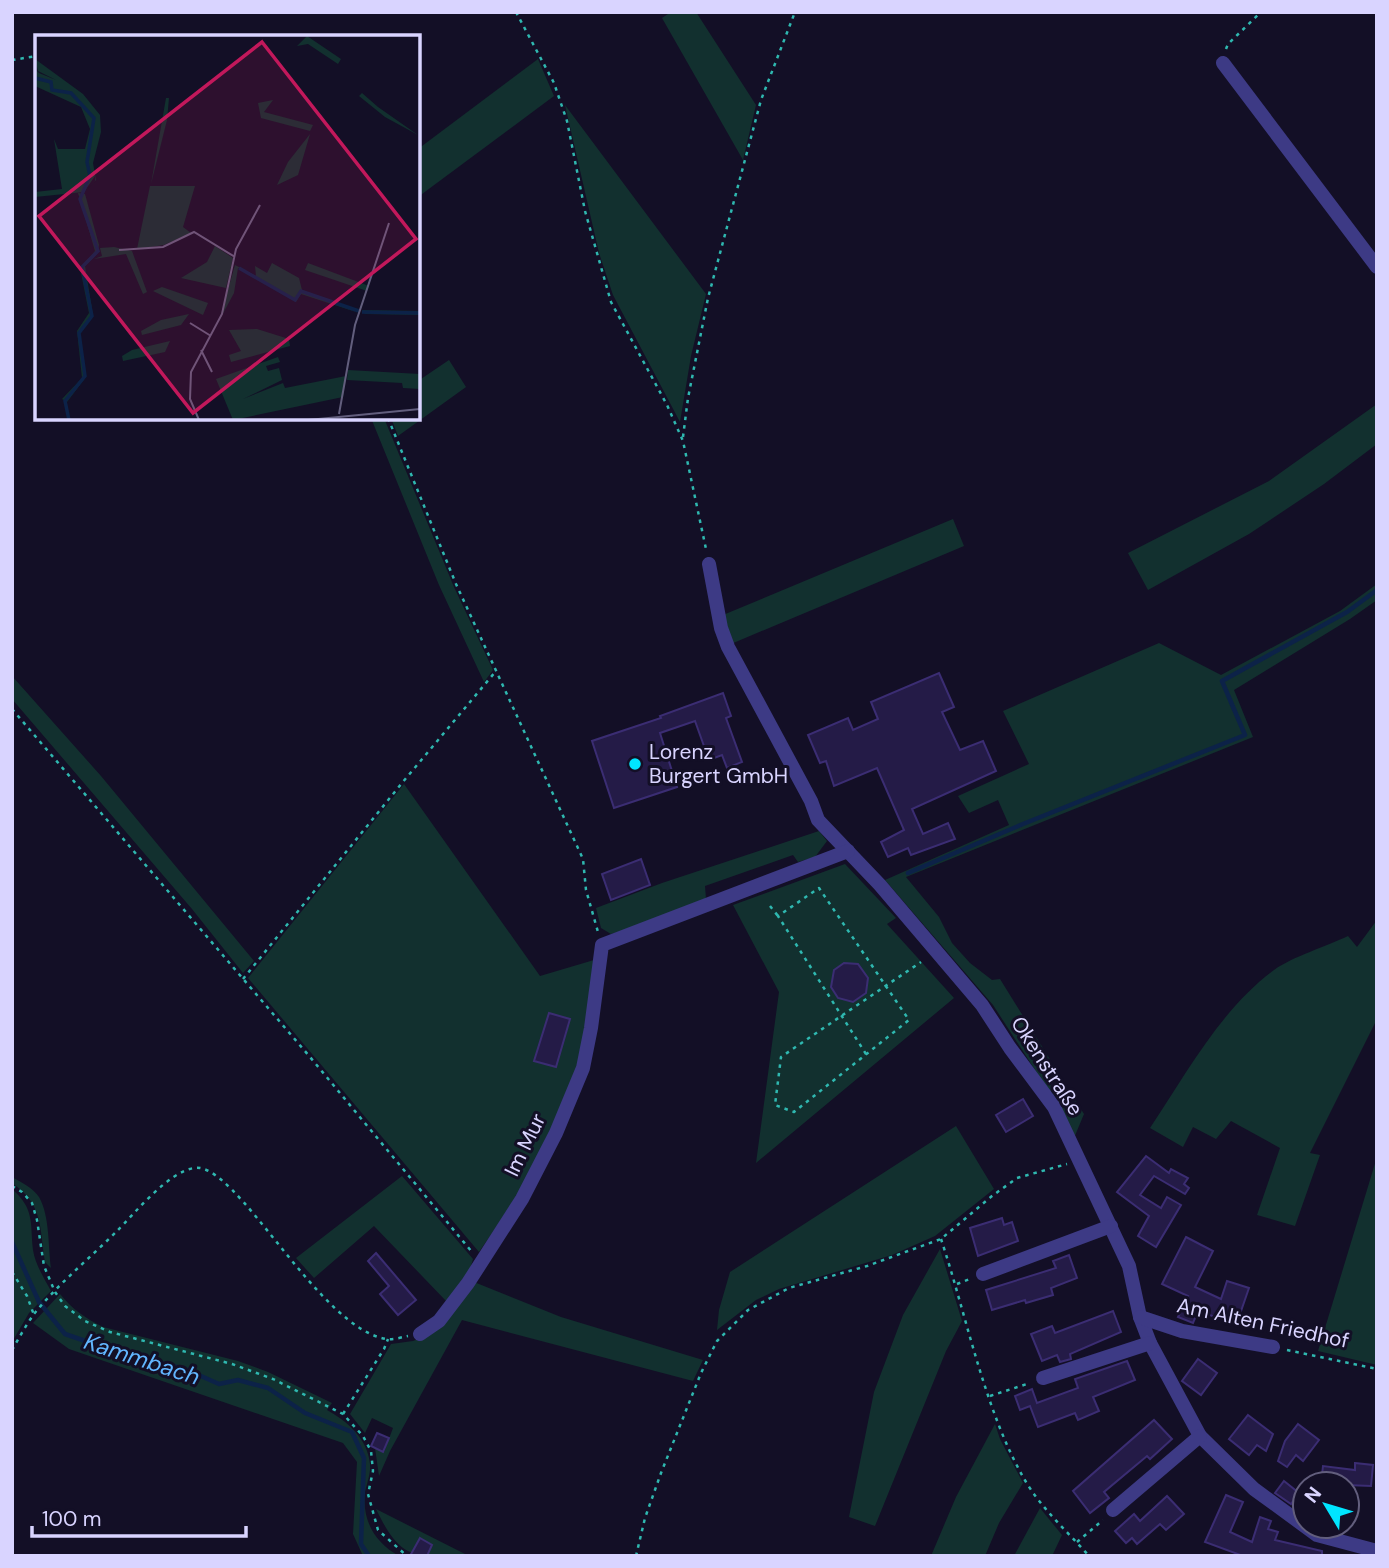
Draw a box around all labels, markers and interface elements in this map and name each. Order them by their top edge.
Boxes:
inset map [35,35,420,420]
place label: Lorenz Burgert GmbH [649,738,788,790]
marker: Lorenz Burgert GmbH [627,756,643,772]
street label: Okenstraße [1004,1011,1090,1121]
street label: Im Mur [498,1109,552,1181]
street label: Am Alten Friedhof [1174,1291,1352,1355]
water label: Kammbach [80,1326,204,1392]
north arrow [1291,1470,1361,1540]
text: N [1299,1482,1327,1508]
scale bar [32,1494,245,1538]
text: 100 m [42,1505,102,1533]

